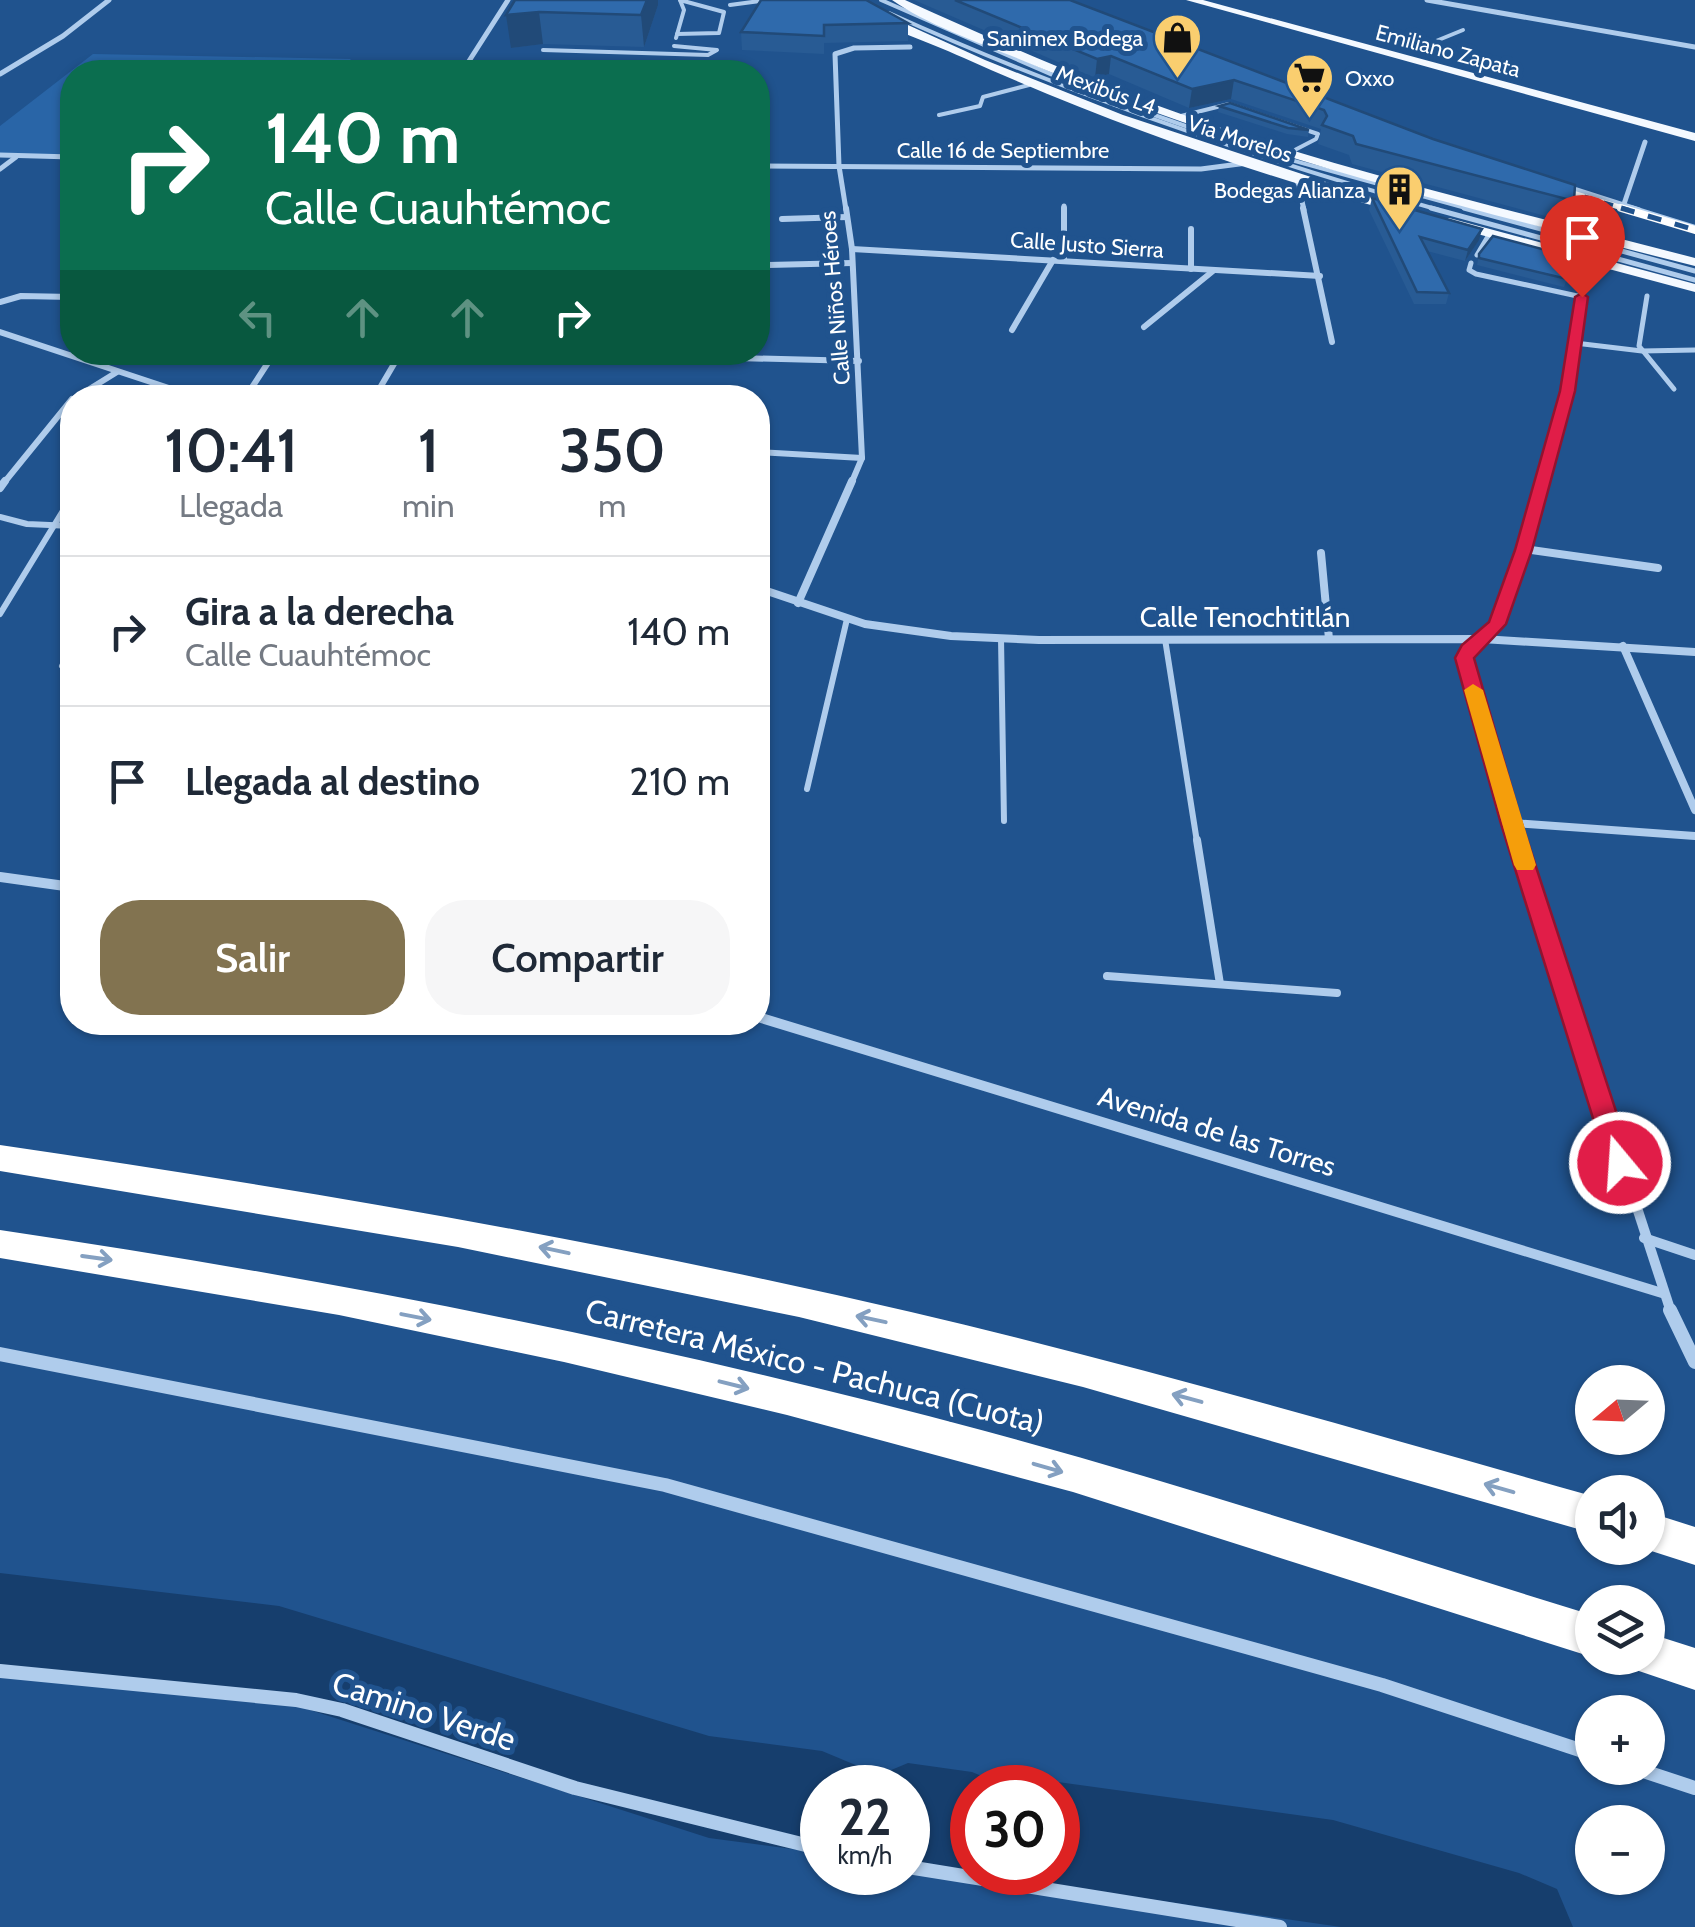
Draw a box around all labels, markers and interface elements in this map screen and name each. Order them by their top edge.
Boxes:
shop icon: Sanimex Bodega [1152,12,1204,80]
street label: Emiliano Zapata [1373,19,1524,83]
place label: Sanimex Bodega [987,25,1143,52]
supermarket icon: Oxxo [1284,52,1336,120]
street label: Mexibús L4 [1053,60,1160,121]
place label: Oxxo [1345,65,1394,92]
text: 140 m [265,95,460,181]
icon: right [100,100,230,230]
street label: Vía Morelos [1184,109,1296,169]
street label: Calle 16 de Septiembre [897,137,1109,164]
building icon: Bodegas Alianza [1374,164,1426,232]
place label: Bodegas Alianza [1214,177,1365,204]
text: Calle Cuauhtémoc [265,181,611,235]
pin [1540,195,1625,298]
street label: Calle Niños Héroes [814,210,856,386]
icon: arrive [1555,210,1610,265]
street label: Calle Justo Sierra [1009,226,1165,264]
icon: left [230,290,285,345]
icon: ahead [335,290,390,345]
icon: ahead [440,290,495,345]
icon: right [545,290,600,345]
text: 10:41 [164,414,298,487]
text: 1 [418,414,439,487]
text: 350 [559,414,666,487]
text: Llegada [179,486,283,525]
text: min [402,486,455,525]
text: m [598,486,626,525]
text: Gira a la derecha [185,588,454,635]
street label: Calle Tenochtitlán [1140,600,1350,634]
icon: right [100,604,155,659]
text: 140 m [627,608,730,655]
text: Calle Cuauhtémoc [185,635,431,674]
icon: arrive [100,754,155,809]
text: Llegada al destino [185,758,480,805]
text: 210 m [629,758,730,805]
button: Salir [100,900,405,1015]
button: Compartir [425,900,730,1015]
street label: Avenida de las Torres [1094,1079,1340,1183]
position arrow [1568,1111,1672,1215]
one-way arrow [539,1239,571,1258]
one-way arrow [80,1249,112,1268]
street label: Carretera México - Pachuca (Cuota) [581,1290,1049,1442]
one-way arrow [856,1308,888,1327]
one-way arrow [399,1309,431,1328]
north arrow [1575,1365,1665,1455]
map controls [1575,1365,1665,1895]
one-way arrow [717,1377,749,1395]
one-way arrow [1172,1388,1203,1407]
one-way arrow [1032,1460,1063,1478]
button: sound [1575,1475,1665,1565]
one-way arrow [1484,1478,1515,1496]
button: layers [1575,1585,1665,1675]
street label: Camino Verde [327,1663,521,1759]
button: + [1575,1695,1665,1785]
speed limit sign: 30 [950,1765,1080,1895]
text: 22 [839,1787,891,1848]
button: − [1575,1805,1665,1895]
text: km/h [838,1840,892,1870]

